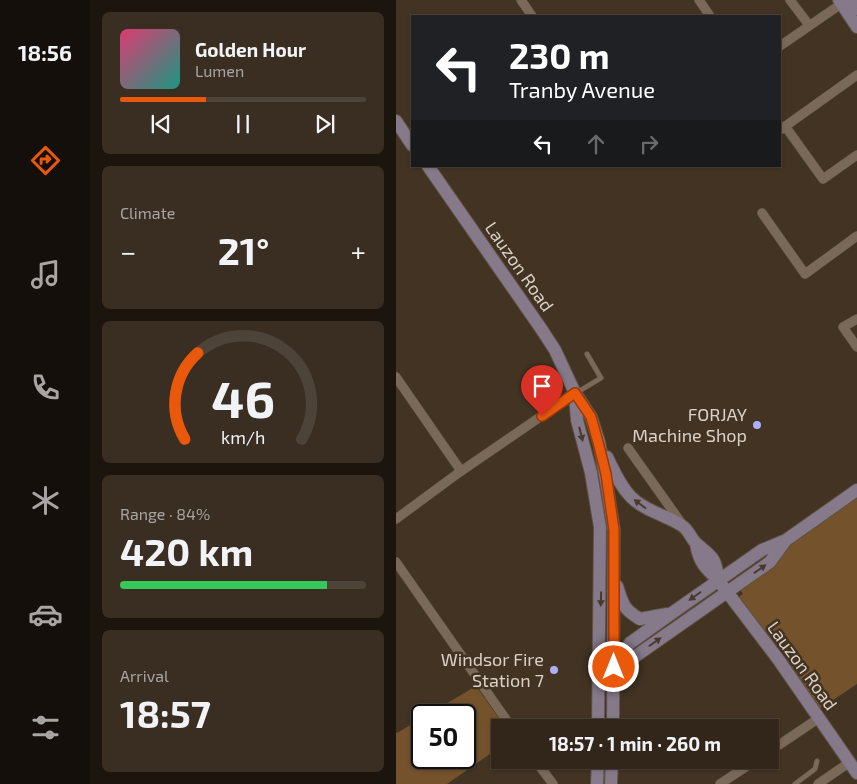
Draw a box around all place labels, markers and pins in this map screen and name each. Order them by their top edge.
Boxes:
pin [521,365,563,416]
place label: FORJAY Machine Shop [632,403,748,446]
marker: FORJAY Machine Shop [751,419,763,431]
place label: Windsor Fire Station 7 [441,648,544,691]
marker: Windsor Fire Station 7 [548,664,560,676]

